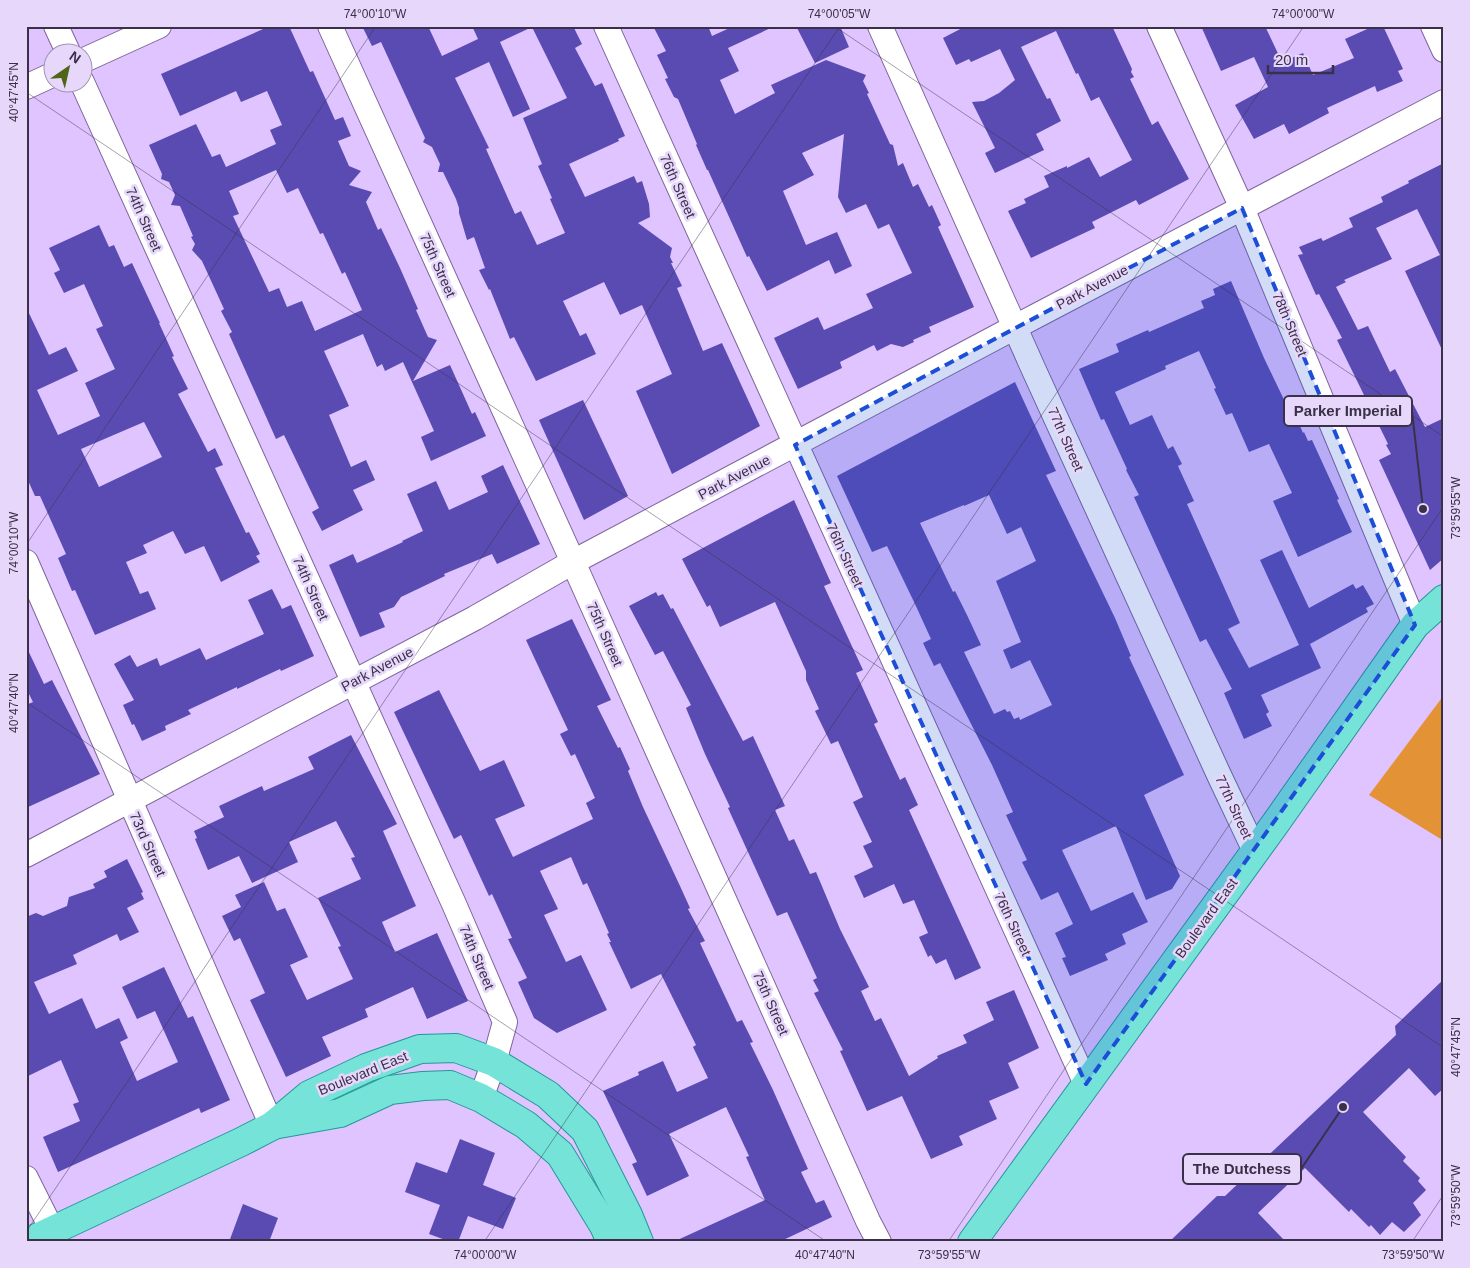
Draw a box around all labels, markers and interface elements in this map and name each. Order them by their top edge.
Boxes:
text: 74°00'10"W [344,7,407,21]
text: 74°00'05"W [808,7,871,21]
text: 74°00'00"W [1272,7,1335,21]
north arrow [42,42,92,92]
scale bar [1268,42,1332,74]
text: N [67,48,84,67]
text: 20 m [1275,51,1308,68]
text: 40°47'45"N [7,62,21,122]
street label: 76th Street [657,151,699,221]
street label: 74th Street [123,184,165,254]
street label: 75th Street [417,230,459,300]
street label: Park Avenue [1053,261,1131,313]
street label: 78th Street [1269,289,1311,359]
callout: Parker Imperial [1284,396,1412,426]
text: Parker Imperial [1294,402,1402,419]
street label: 77th Street [1045,404,1087,474]
street label: Park Avenue [695,451,773,503]
text: 73°59'55"W [1449,476,1463,539]
text: 74°00'10"W [7,511,21,574]
street label: 76th Street [823,521,867,590]
street label: 74th Street [290,553,332,623]
street label: 75th Street [584,599,626,669]
street label: Park Avenue [338,643,416,695]
text: 40°47'40"N [7,673,21,733]
street label: 77th Street [1212,773,1256,842]
street label: 73rd Street [127,809,169,879]
street label: Boulevard East [1172,875,1240,961]
street label: 76th Street [991,890,1035,959]
street label: 74th Street [456,922,498,992]
street label: 75th Street [750,968,792,1038]
text: 40°47'45"N [1449,1017,1463,1077]
street label: Boulevard East [316,1048,410,1098]
callout: The Dutchess [1183,1154,1301,1184]
text: The Dutchess [1193,1160,1291,1177]
text: 73°59'50"W [1449,1164,1463,1227]
text: 74°00'00"W [454,1248,517,1262]
text: 40°47'40"N [795,1248,855,1262]
text: 73°59'55"W [918,1248,981,1262]
text: 73°59'50"W [1382,1248,1445,1262]

